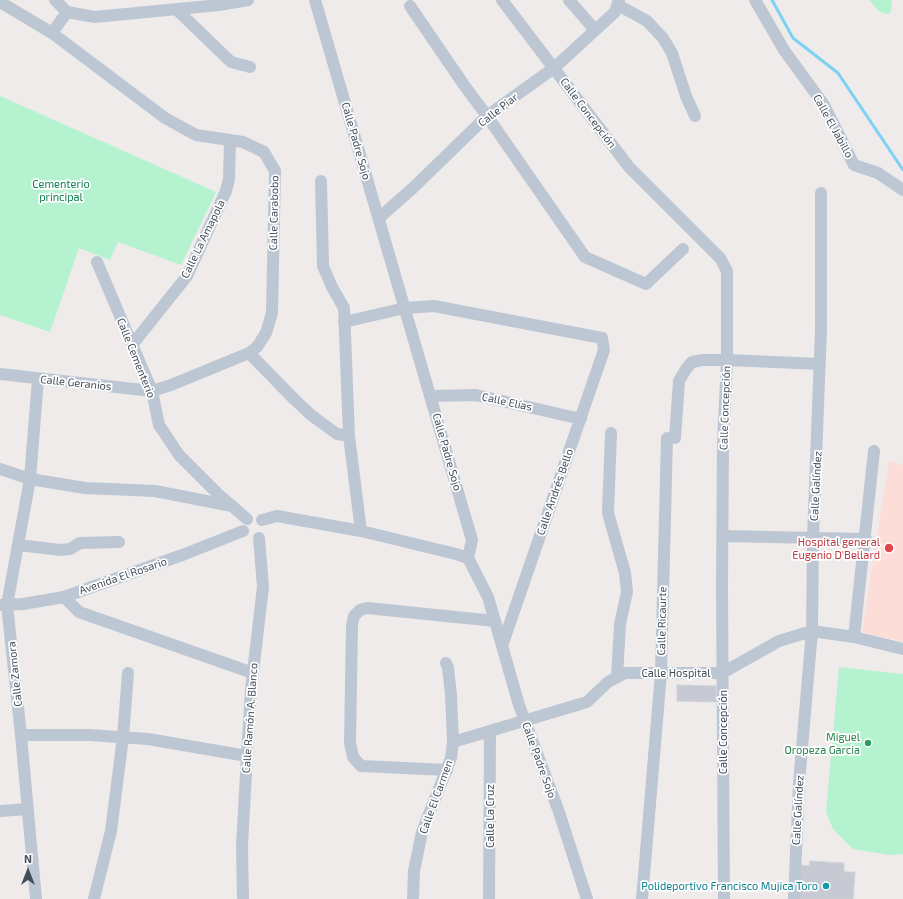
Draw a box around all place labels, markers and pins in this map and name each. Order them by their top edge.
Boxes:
place label: Hospital general Eugenio D'Bellard [792,535,880,561]
marker: Hospital general Eugenio D'Bellard [883,542,895,554]
place label: Miguel Oropeza Garcia [784,730,860,756]
marker: Miguel Oropeza Garcia [863,738,873,748]
place label: Polideportivo Francisco Mujica Toro [641,879,818,893]
marker: Polideportivo Francisco Mujica Toro [821,881,831,891]

